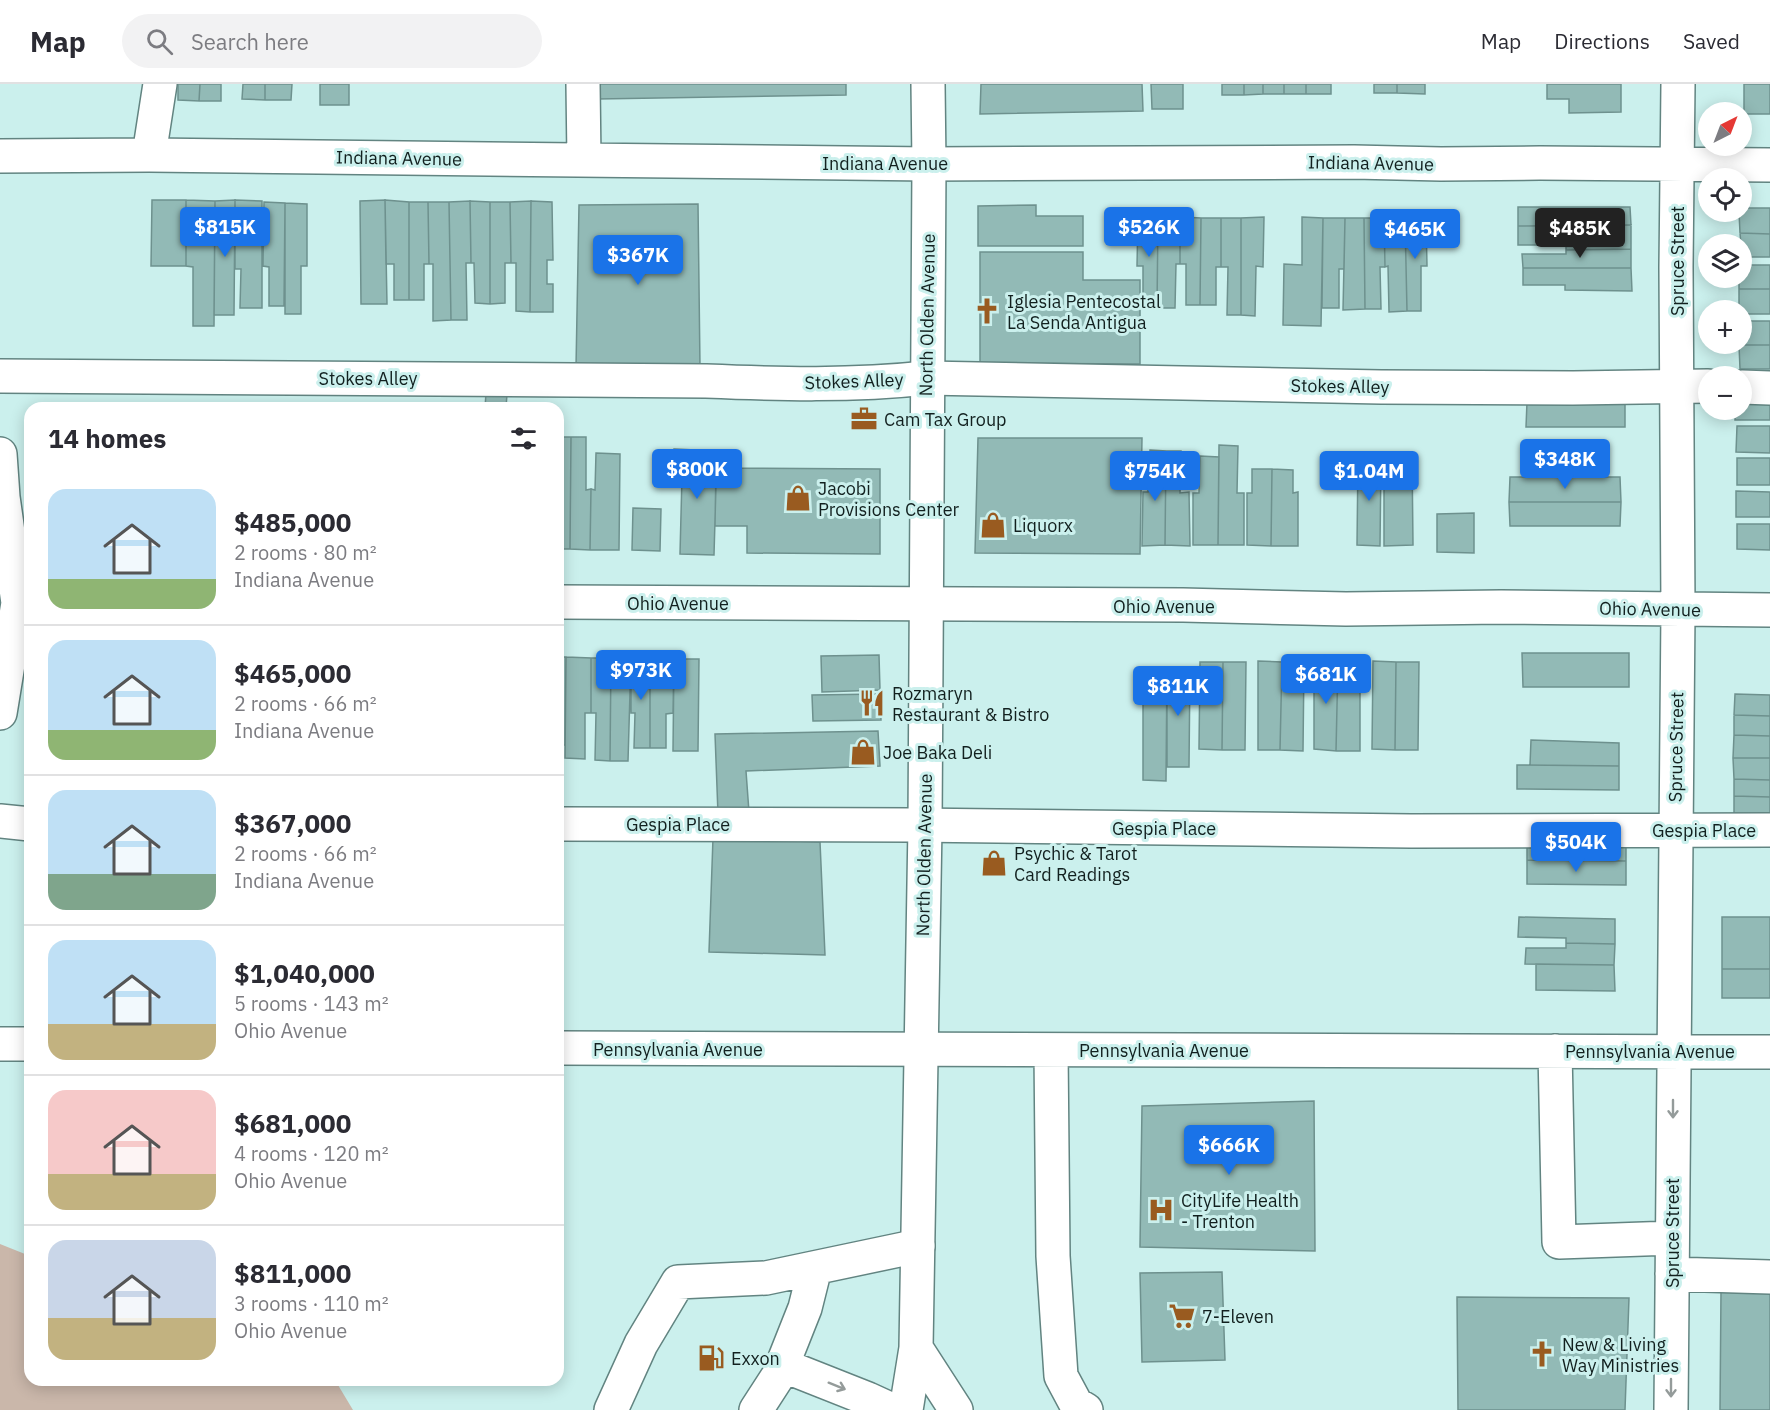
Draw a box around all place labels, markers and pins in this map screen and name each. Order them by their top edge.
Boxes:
pin: $815K [183,207,267,258]
pin: $526K [1107,207,1191,258]
pin: $485K [1538,208,1622,259]
pin: $465K [1373,209,1457,260]
pin: $367K [596,235,680,286]
place label: Iglesia Pentecostal La Senda Antigua [1007,290,1161,334]
church icon: Iglesia Pentecostal La Senda Antigua [972,296,1002,326]
office icon: Cam Tax Group [849,404,879,434]
place label: Cam Tax Group [884,408,1007,431]
pin: $348K [1523,439,1607,490]
pin: $800K [655,449,739,500]
pin: $754K [1113,451,1197,502]
pin: $1.04M [1320,451,1418,502]
place label: Jacobi Provisions Center [818,477,960,521]
shop icon: Jacobi Provisions Center [783,483,813,513]
shop icon: Liquorx [978,510,1008,540]
place label: Liquorx [1013,514,1073,537]
pin: $973K [599,650,683,701]
pin: $681K [1284,654,1368,705]
pin: $811K [1136,666,1220,717]
place label: Rozmaryn Restaurant & Bistro [892,682,1049,726]
restaurant icon: Rozmaryn Restaurant & Bistro [857,688,887,718]
shop icon: Joe Baka Deli [848,737,878,767]
place label: Joe Baka Deli [883,741,992,764]
pin: $504K [1534,822,1618,873]
place label: Psychic & Tarot Card Readings [1014,842,1137,886]
shop icon: Psychic & Tarot Card Readings [979,848,1009,878]
pin: $666K [1187,1125,1271,1176]
place label: CityLife Health - Trenton [1181,1189,1299,1233]
hospital icon: CityLife Health - Trenton [1146,1195,1176,1225]
supermarket icon: 7-Eleven [1167,1301,1197,1331]
place label: 7-Eleven [1202,1305,1274,1328]
place label: New & Living Way Ministries [1562,1333,1679,1377]
church icon: New & Living Way Ministries [1527,1339,1557,1369]
fuel station icon: Exxon [696,1343,726,1373]
place label: Exxon [731,1347,780,1370]

